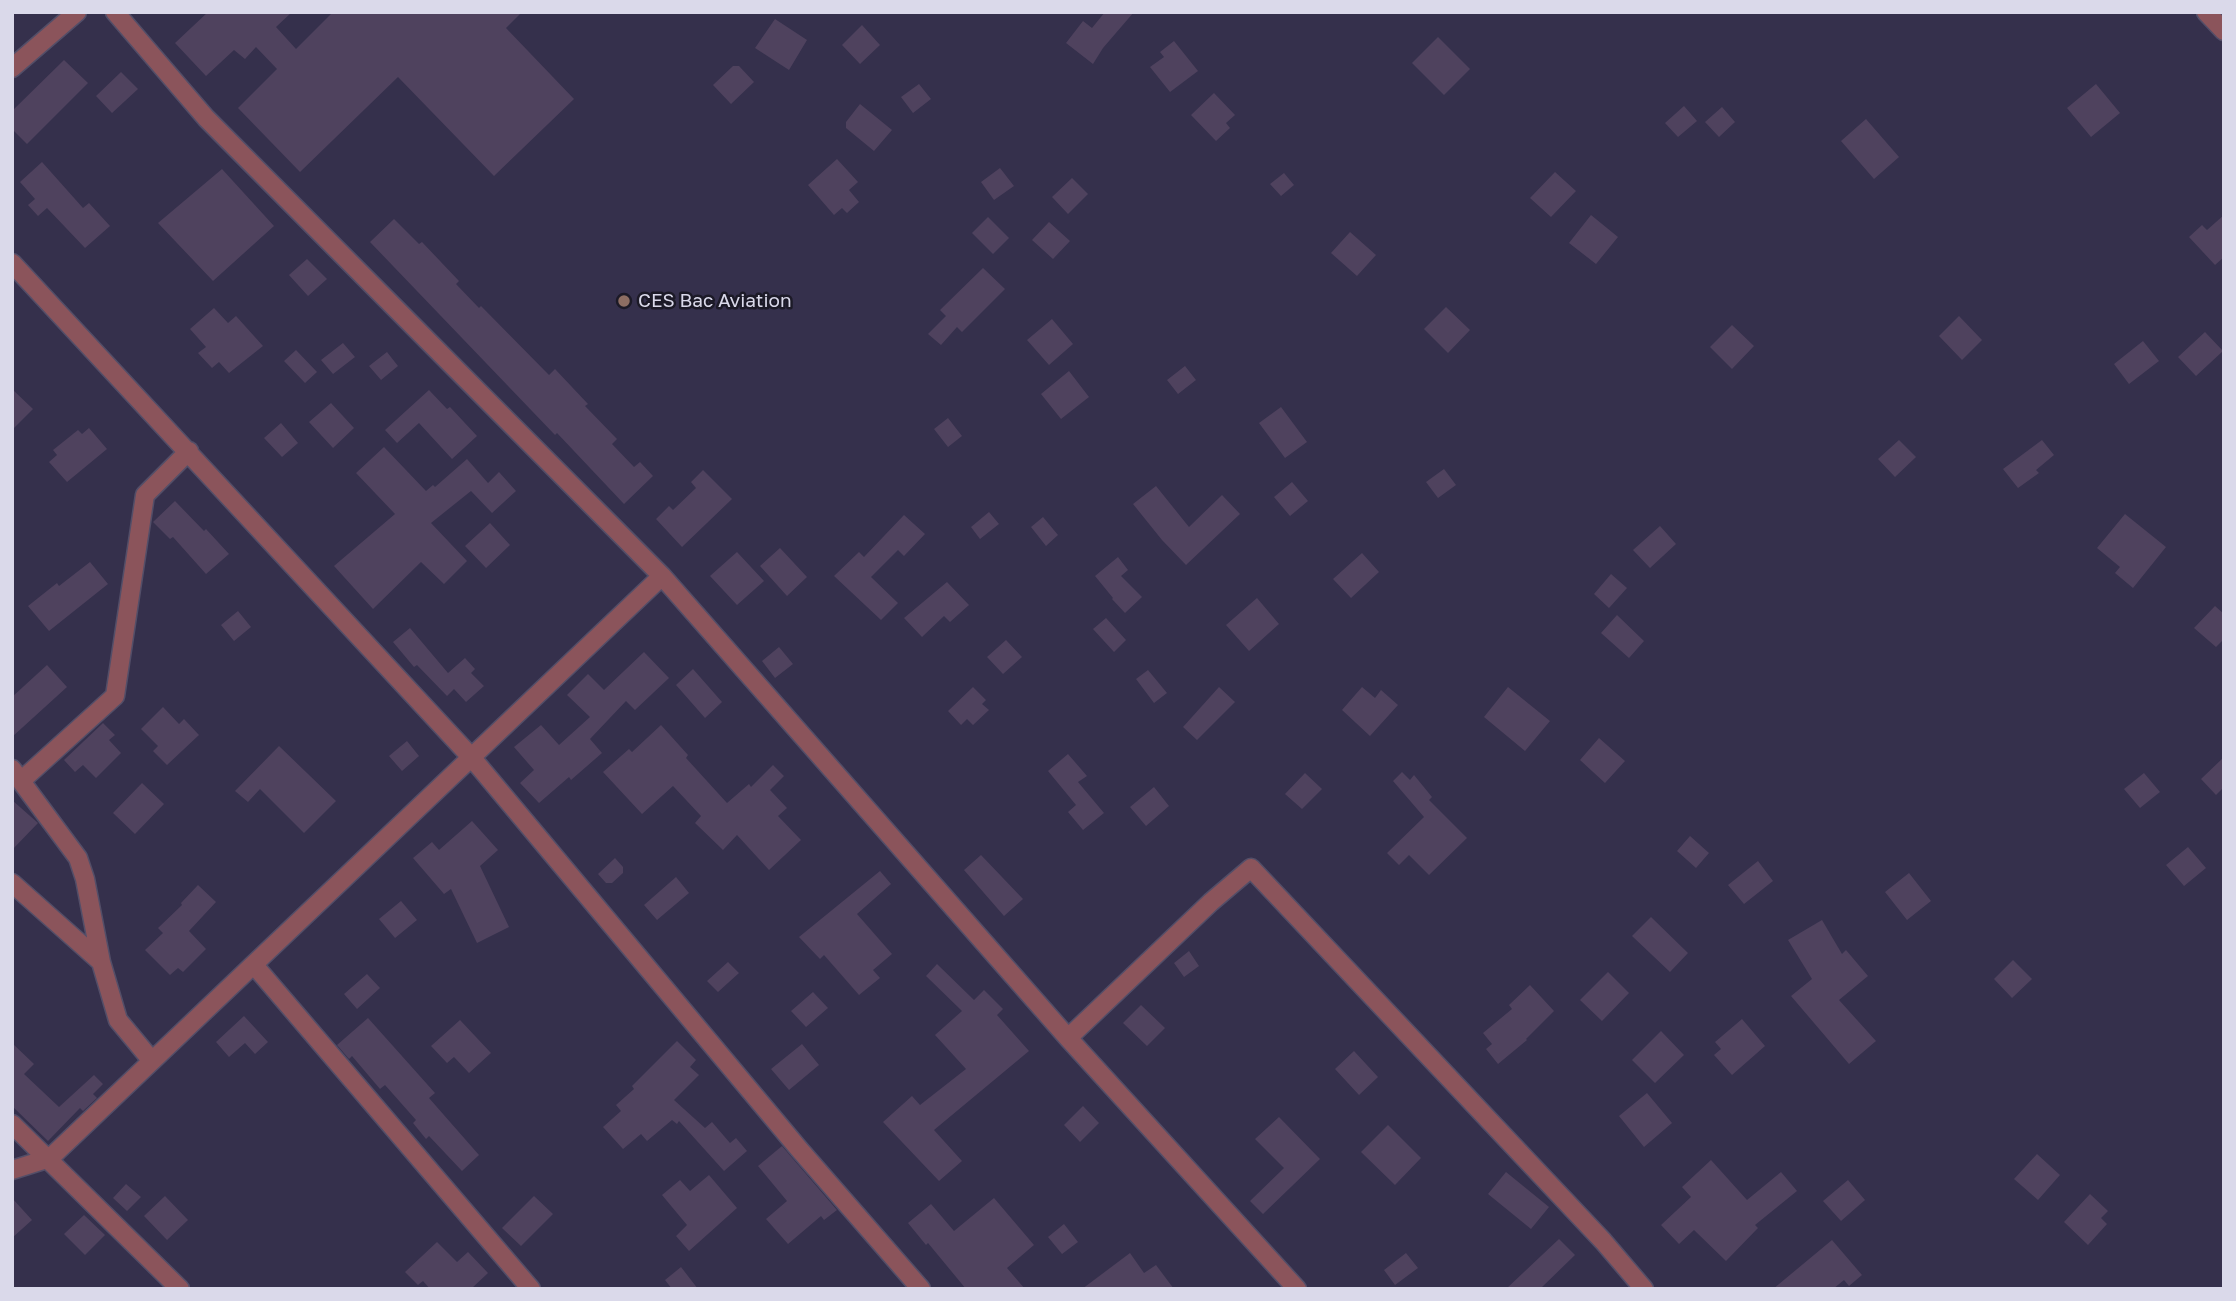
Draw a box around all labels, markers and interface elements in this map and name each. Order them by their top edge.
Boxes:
place label: CES Bac Aviation [638,290,792,312]
marker: CES Bac Aviation [616,293,632,309]

